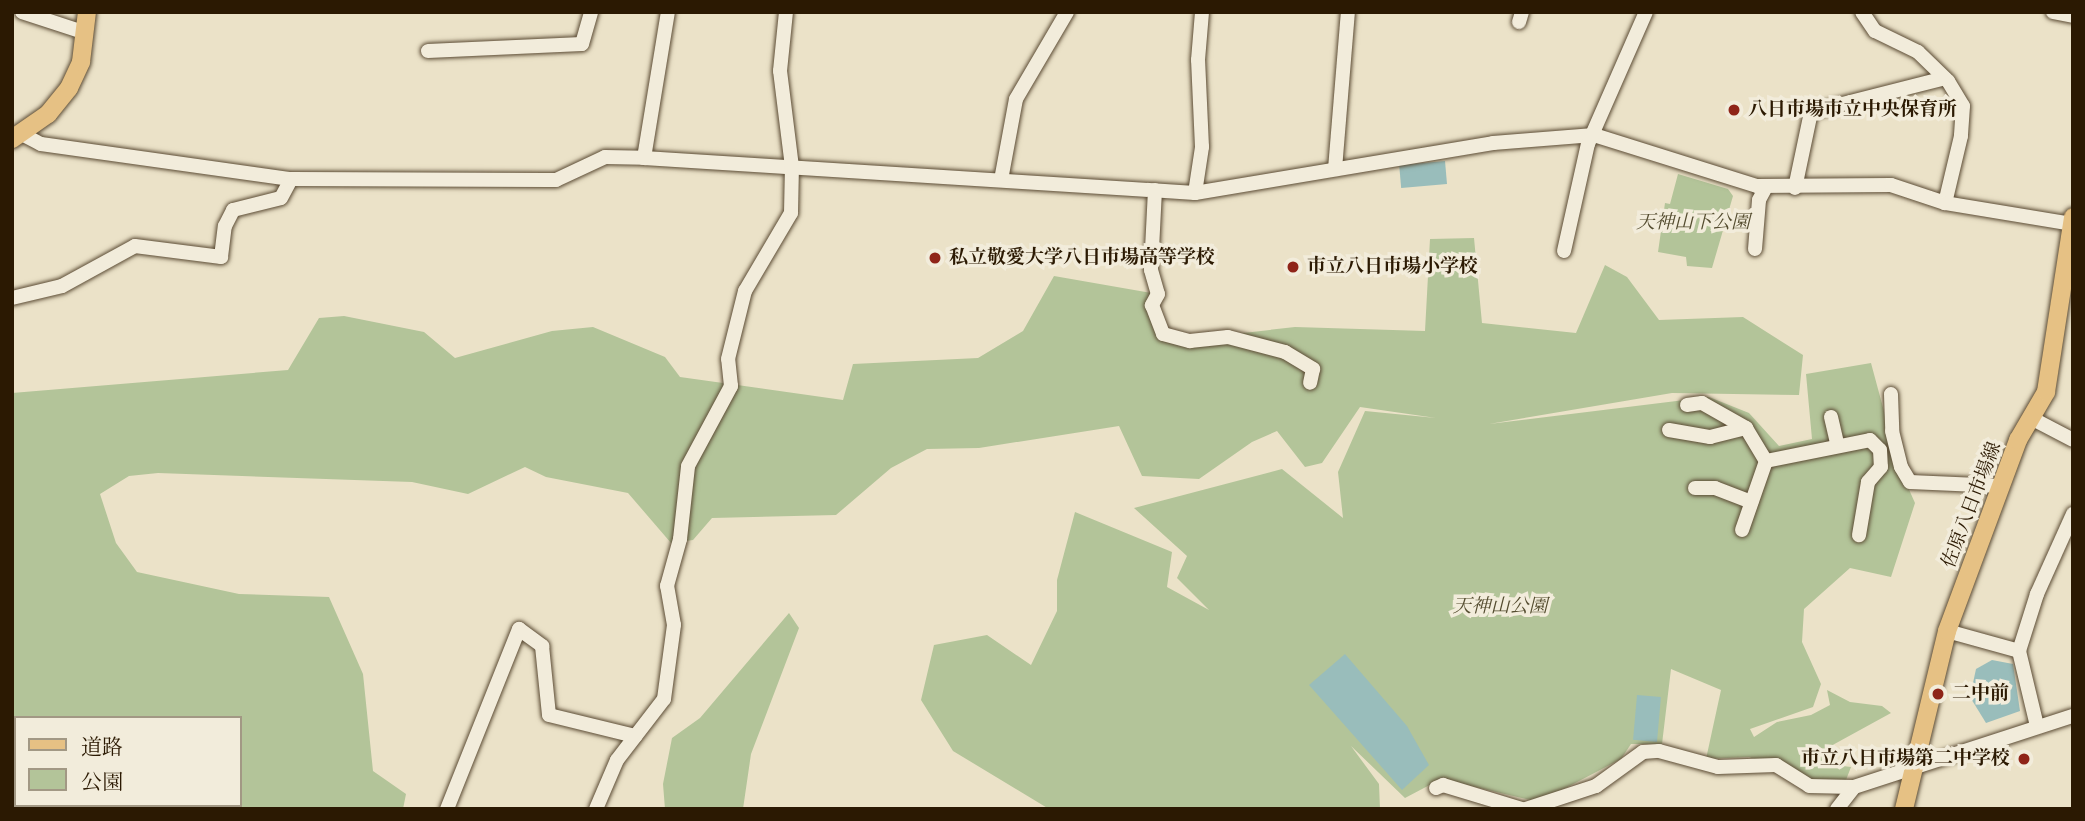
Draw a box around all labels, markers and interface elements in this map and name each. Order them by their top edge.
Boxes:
place label: 八日市場市立中央保育所 [1748,99,1957,121]
marker: 八日市場市立中央保育所 [1726,102,1742,118]
park label: 天神山下公園 [1636,212,1750,234]
place label: 私立敬愛大学八日市場高等学校 [949,247,1215,269]
marker: 私立敬愛大学八日市場高等学校 [927,250,943,266]
place label: 市立八日市場小学校 [1307,256,1478,278]
marker: 市立八日市場小学校 [1285,259,1301,275]
street label: 佐原八日市場線 [1938,439,2006,571]
park label: 天神山公園 [1453,596,1547,618]
place label: 二中前 [1952,683,2009,705]
marker: 二中前 [1930,686,1946,702]
legend [14,716,242,807]
text: 道路 [81,735,123,759]
place label: 市立八日市場第二中学校 [1801,748,2010,770]
marker: 市立八日市場第二中学校 [2016,751,2032,767]
text: 公園 [81,770,123,794]

